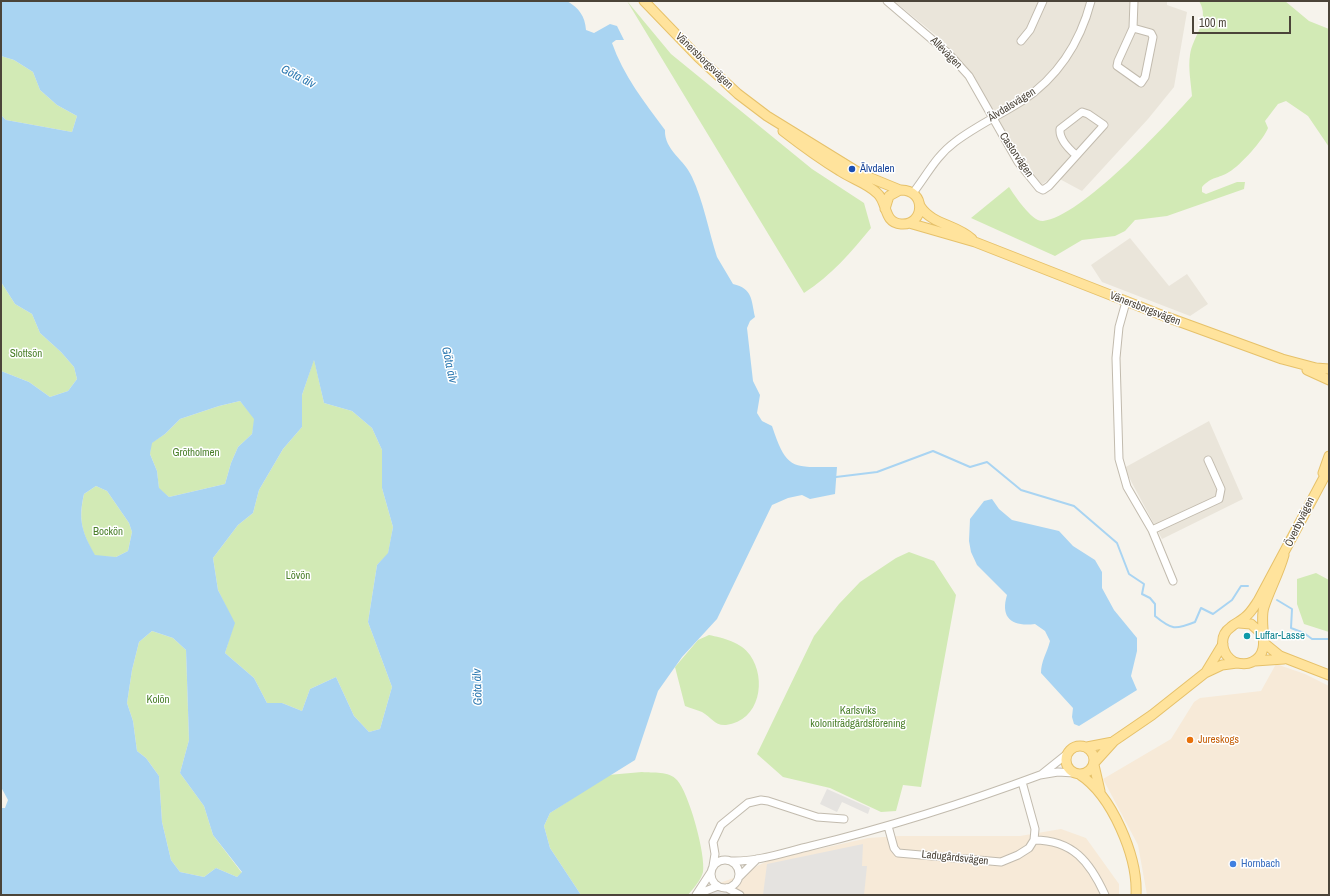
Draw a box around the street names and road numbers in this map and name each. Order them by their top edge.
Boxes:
street label: Vänersborgsvägen [672,30,736,92]
street label: Allévägen [927,34,965,72]
street label: Älvdalsvägen [986,85,1038,125]
street label: Castorvägen [996,130,1036,180]
street label: Vänersborgsvägen [1108,289,1182,329]
street label: Överbyvägen [1282,495,1318,549]
street label: Ladugårdsvägen [921,848,989,868]

